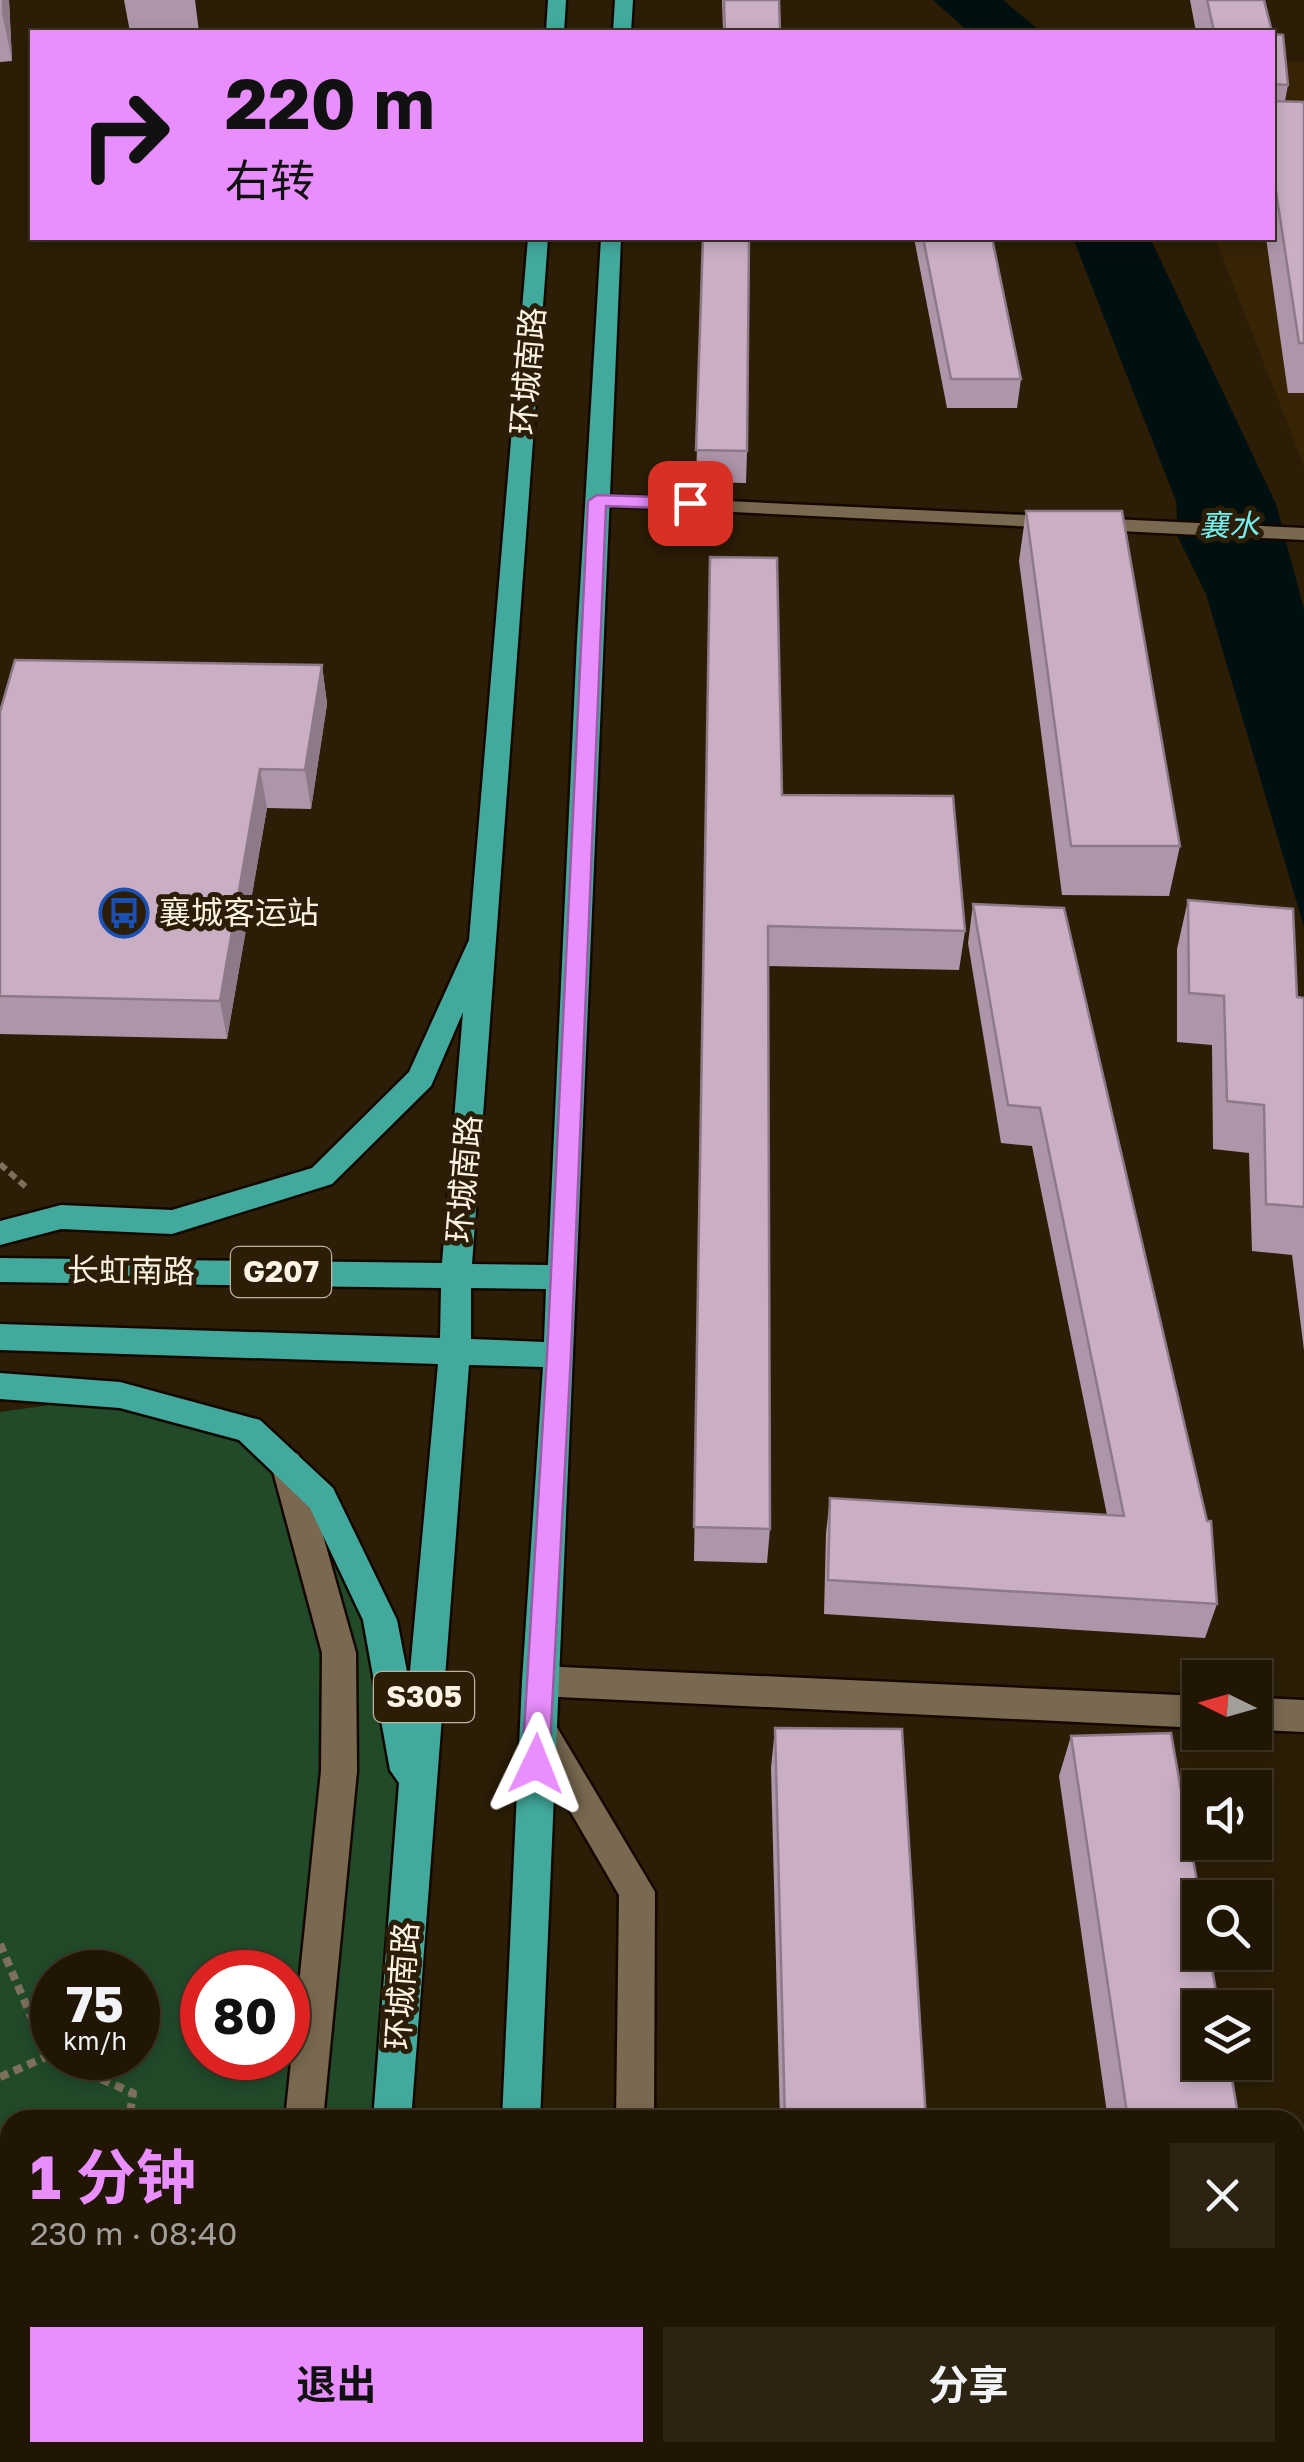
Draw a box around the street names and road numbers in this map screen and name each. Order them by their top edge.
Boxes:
street label: 环城南路 [502,305,552,436]
street label: 环城南路 [438,1113,488,1244]
road number: G207 [231,1247,331,1297]
street label: 长虹南路 [67,1250,195,1290]
road number: S305 [374,1672,474,1722]
street label: 环城南路 [378,1921,424,2051]

